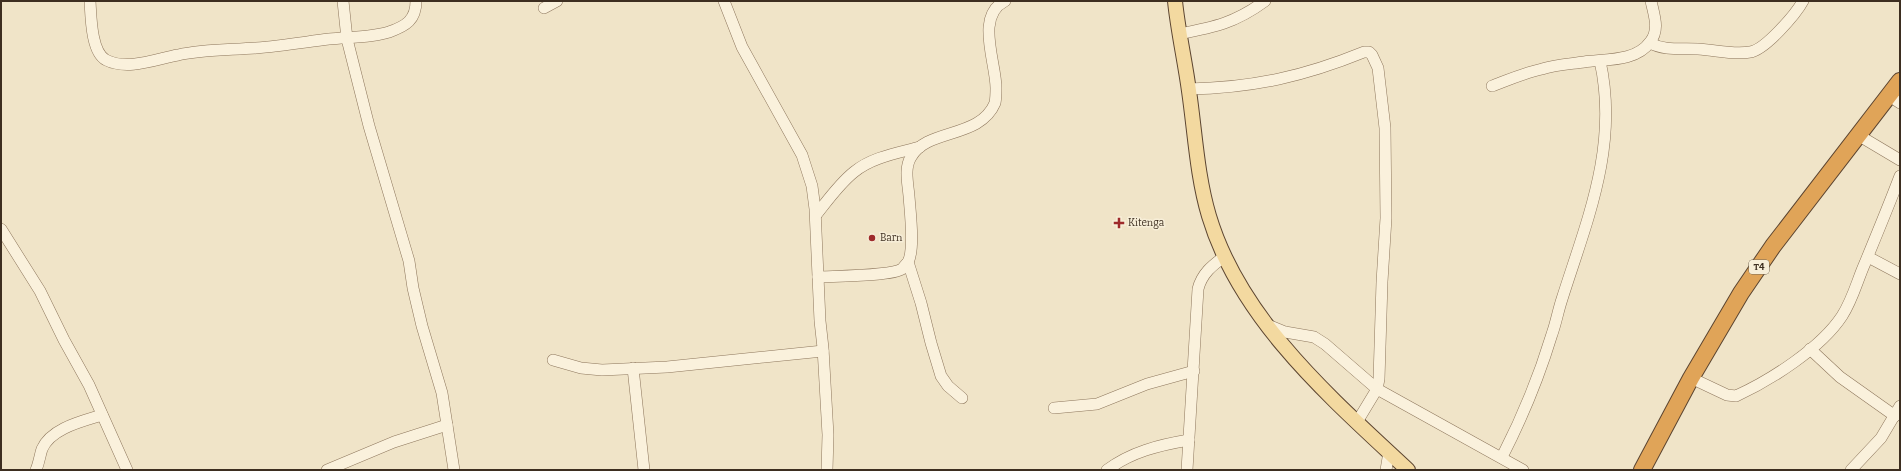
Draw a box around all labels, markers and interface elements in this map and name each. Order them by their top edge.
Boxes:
marker: Kitenga [1113,217,1125,229]
place label: Kitenga [1128,217,1165,229]
place label: Barn [880,232,903,244]
marker: Barn [867,233,877,243]
road number: T4 [1749,260,1769,274]

